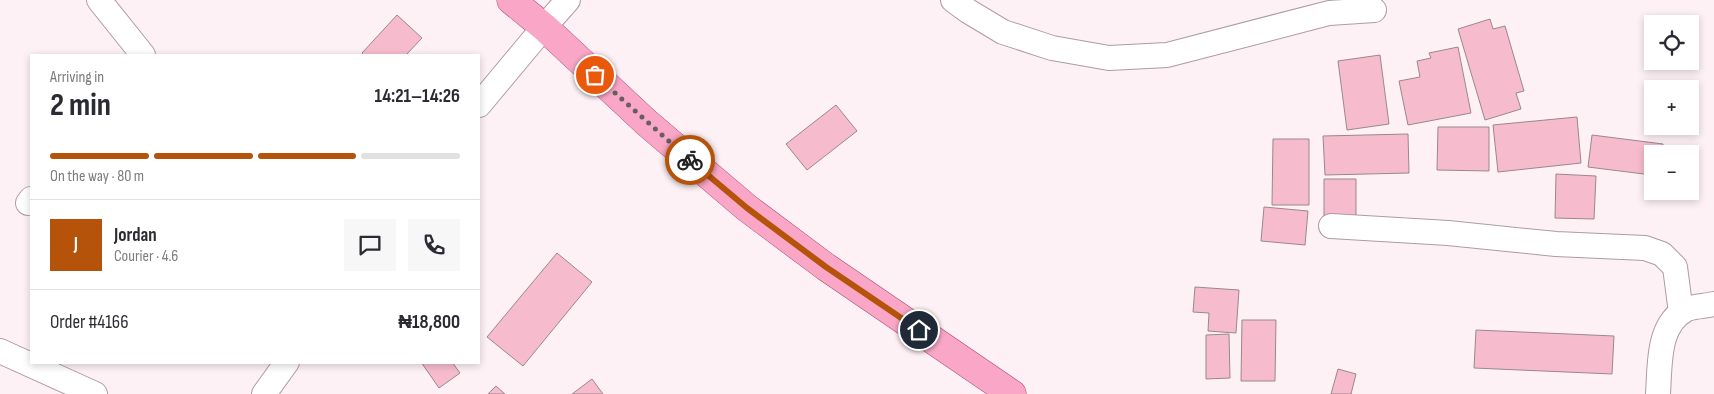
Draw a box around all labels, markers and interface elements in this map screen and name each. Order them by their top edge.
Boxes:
map controls [1644,15,1699,200]
button: locate [1644,15,1699,70]
pin [574,54,616,96]
icon: bag [581,61,609,89]
text: Arriving in [50,68,104,87]
button: + [1644,80,1699,135]
text: 14:21–14:26 [375,85,460,108]
text: 2 min [50,86,111,125]
courier [665,135,715,185]
button: − [1644,145,1699,200]
icon: bike [676,146,704,174]
text: On the way · 80 m [50,167,144,186]
button: chat [344,219,396,271]
button: phone [408,219,460,271]
text: Jordan [114,224,157,247]
text: J [74,233,78,256]
text: Courier · 4.6 [114,247,178,266]
pin [898,309,940,351]
text: Order #4166 [50,311,129,334]
text: ₦18,800 [398,311,460,334]
icon: home [905,316,933,344]

